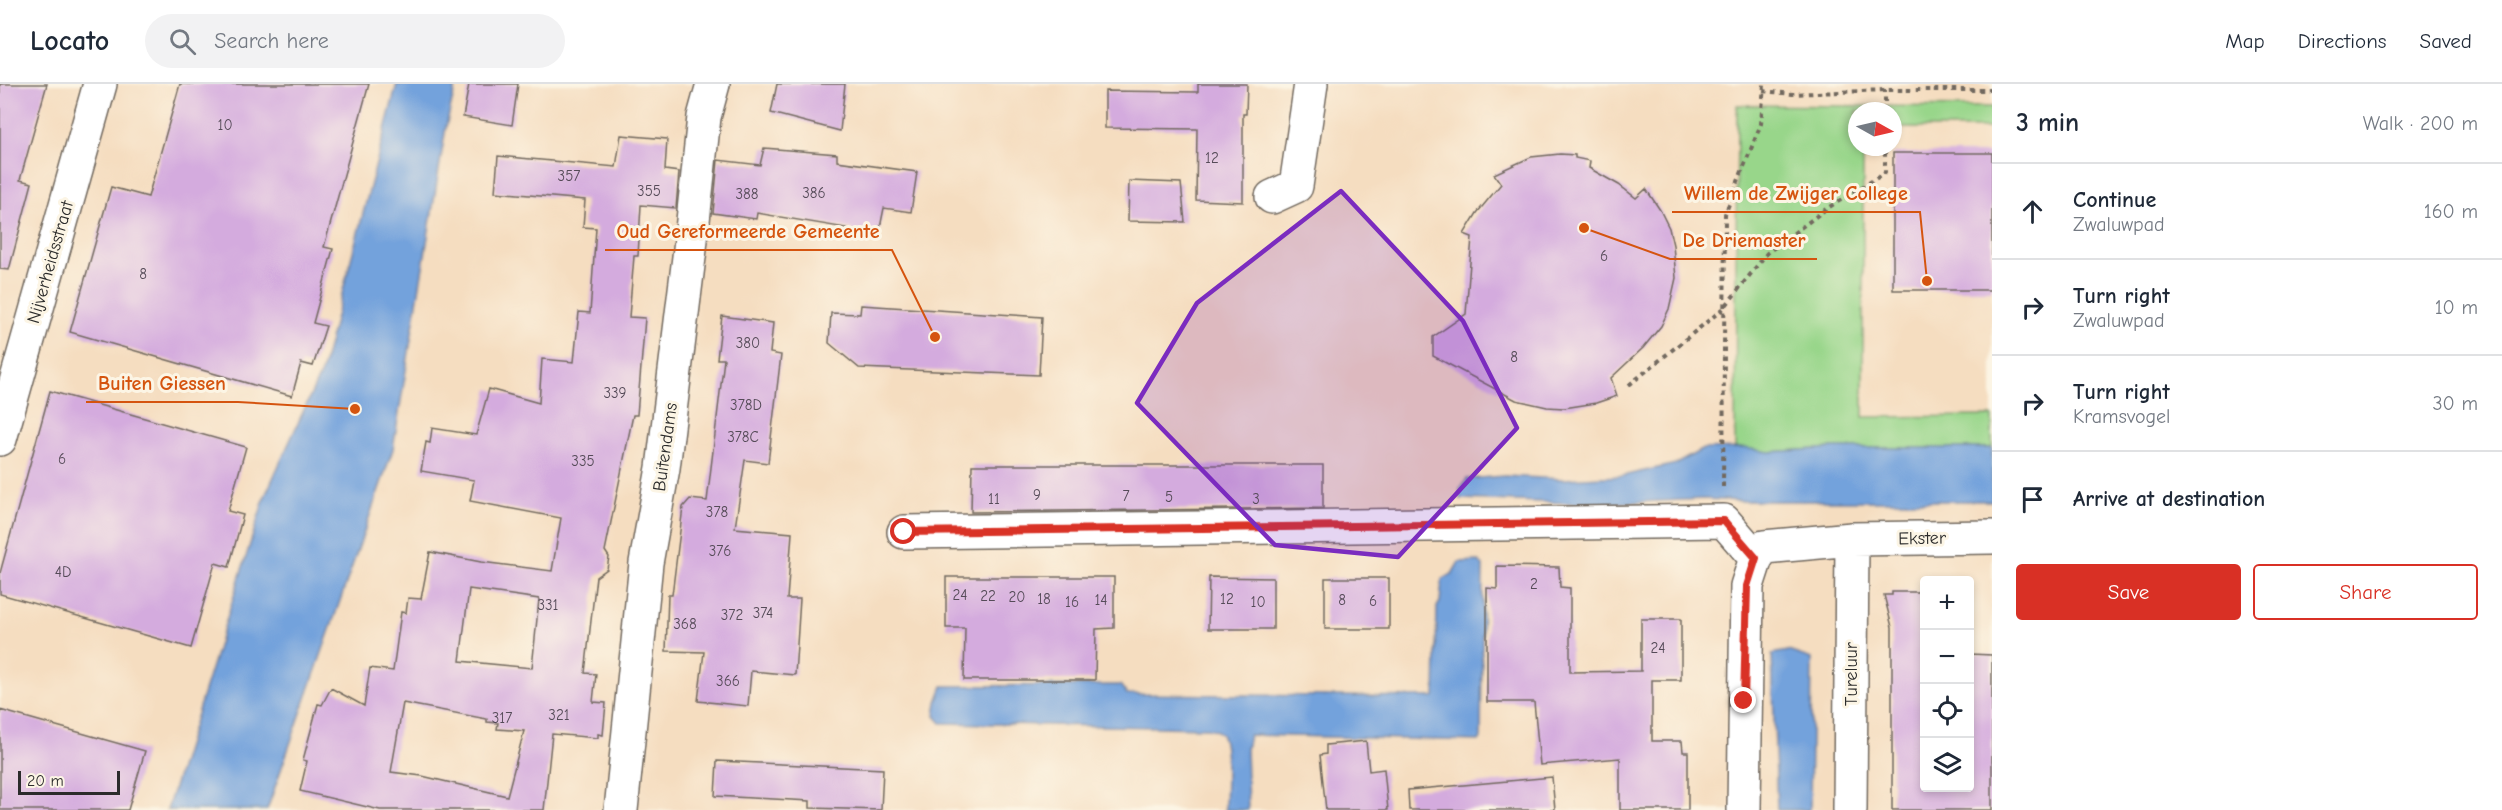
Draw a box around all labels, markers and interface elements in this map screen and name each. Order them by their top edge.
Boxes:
search box [145,14,565,68]
text: Locato [30,25,109,57]
icon: search [166,25,199,58]
text: Search here [214,28,329,54]
text: Map [2225,29,2265,53]
text: Directions [2298,29,2387,53]
text: Saved [2420,29,2472,53]
north arrow [1848,102,1902,156]
text: 3 min [2016,108,2079,138]
text: Walk · 200 m [2363,112,2478,135]
house number: 10 [217,116,233,134]
house number: 12 [1205,149,1219,167]
house number: 357 [558,167,580,185]
callout: Willem de Zwijger College [1672,174,1920,212]
house number: 355 [637,182,661,200]
text: Willem de Zwijger College [1684,182,1908,205]
house number: 386 [802,184,826,202]
house number: 388 [735,185,759,203]
text: Continue [2073,187,2156,213]
icon: ahead [2016,195,2049,228]
street label: Nijverheidsstraat [23,198,78,326]
text: 160 m [2424,200,2478,223]
callout: Oud Gereformeerde Gemeente [605,212,892,250]
text: Zwaluwpad [2073,213,2165,236]
text: Oud Gereformeerde Gemeente [617,220,880,243]
callout: De Driemaster [1670,221,1817,259]
text: De Driemaster [1682,229,1806,252]
house number: 6 [1600,247,1608,265]
house number: 8 [139,265,147,283]
text: Turn right [2073,283,2170,309]
icon: right [2016,291,2049,324]
text: 10 m [2435,296,2478,319]
text: Zwaluwpad [2073,309,2165,332]
house number: 380 [736,334,760,352]
house number: 8 [1510,348,1518,366]
callout: Buiten Giessen [86,364,238,402]
text: Buiten Giessen [98,372,226,395]
text: Turn right [2073,379,2170,405]
house number: 339 [603,384,627,402]
icon: right [2016,387,2049,420]
text: 30 m [2432,392,2478,415]
house number: 378D [730,396,762,414]
street label: Buitendams [649,401,682,493]
text: Kramsvogel [2073,405,2170,428]
house number: 378C [727,428,759,446]
house number: 6 [58,450,66,468]
house number: 335 [571,452,595,470]
icon: arrive [2016,483,2049,516]
house number: 9 [1033,486,1041,504]
text: Arrive at destination [2073,486,2265,512]
house number: 7 [1122,487,1130,505]
house number: 5 [1165,488,1173,506]
house number: 11 [988,490,1000,508]
house number: 3 [1252,490,1260,508]
house number: 378 [706,503,728,521]
route start [890,518,916,544]
street label: Ekster [1898,528,1947,549]
house number: 376 [709,542,731,560]
house number: 4D [55,563,71,581]
button: Save [2016,564,2241,620]
button: Share [2253,564,2478,620]
house number: 2 [1530,575,1538,593]
map controls [1920,576,1974,792]
button: + [1920,576,1974,630]
house number: 24 [952,586,968,604]
house number: 22 [980,587,996,605]
house number: 20 [1009,588,1025,606]
house number: 18 [1037,590,1051,608]
house number: 12 [1220,590,1234,608]
house number: 14 [1094,591,1108,609]
house number: 8 [1338,591,1346,609]
house number: 6 [1369,592,1377,610]
house number: 16 [1065,593,1079,611]
house number: 10 [1250,593,1266,611]
house number: 331 [537,596,559,614]
house number: 374 [753,604,773,622]
house number: 372 [721,606,743,624]
house number: 368 [673,615,697,633]
button: − [1920,630,1974,684]
house number: 24 [1650,639,1666,657]
street label: Tureluur [1841,641,1862,706]
house number: 366 [716,672,740,690]
button: locate [1920,684,1974,738]
route end [1730,687,1756,713]
house number: 321 [548,706,570,724]
house number: 317 [492,709,512,727]
button: layers [1920,738,1974,792]
scale bar [18,768,120,796]
text: 20 m [27,772,64,790]

